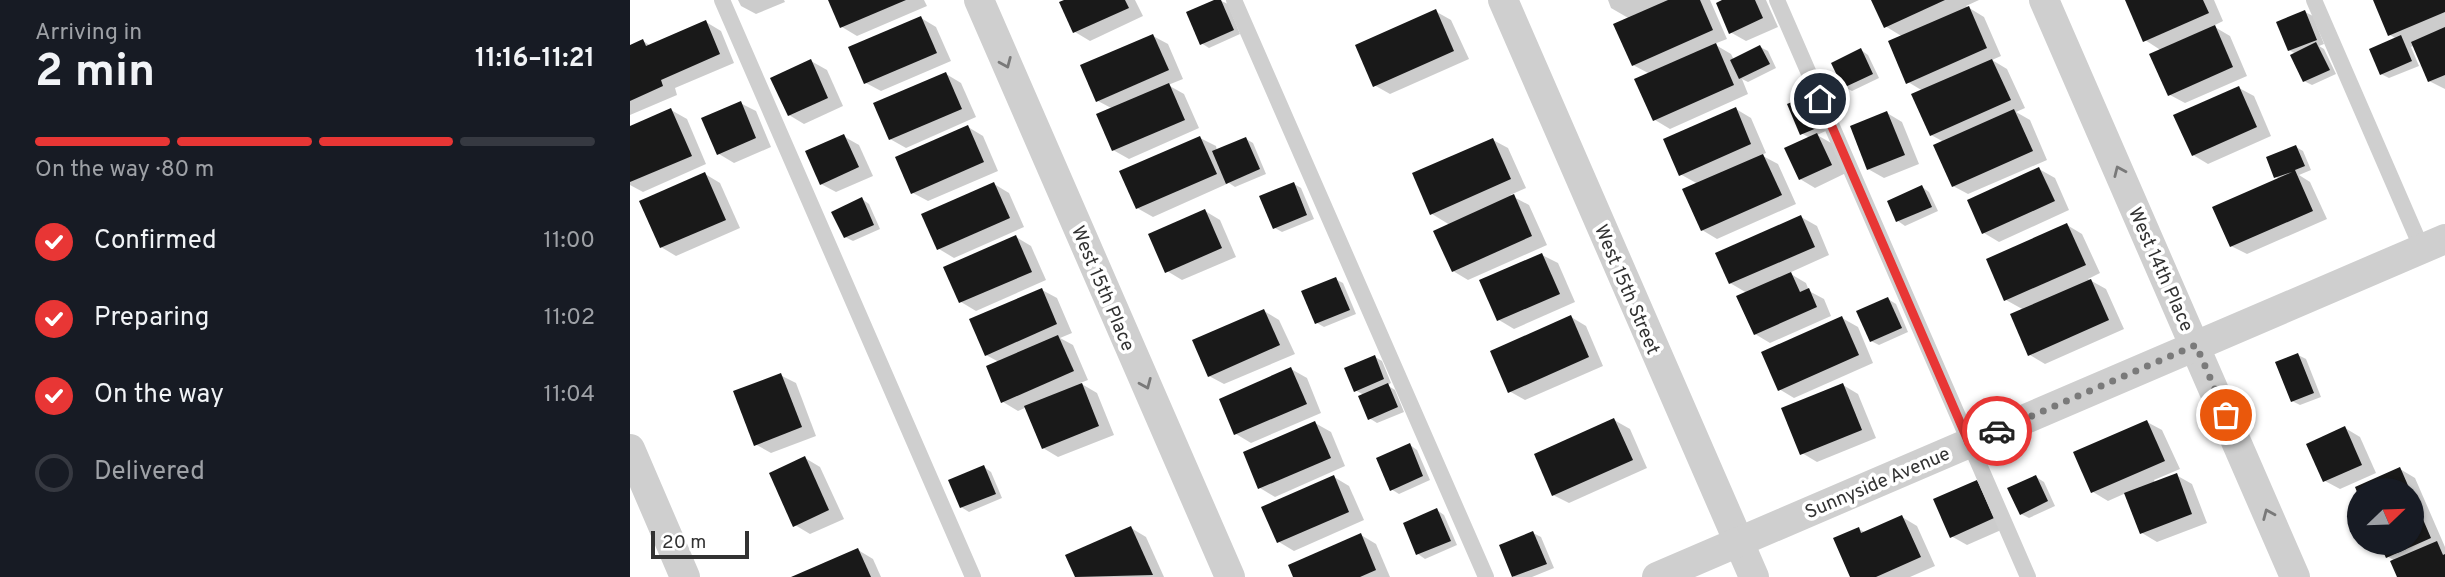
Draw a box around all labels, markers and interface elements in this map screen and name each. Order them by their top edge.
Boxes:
text: Arriving in [35,19,142,48]
text: 11:16–11:21 [475,43,595,76]
text: 2 min [35,44,155,103]
one-way arrow [998,55,1012,68]
pin [1790,69,1850,129]
icon: home [1801,80,1839,118]
text: On the way · 80 m [35,156,214,185]
one-way arrow [2113,166,2127,178]
street label: West 14th Place [2122,204,2198,336]
street label: West 15th Street [1588,221,1664,359]
street label: West 15th Place [1065,222,1139,355]
icon: check [35,223,73,261]
text: Confirmed [94,225,217,258]
text: 11:00 [543,227,595,256]
icon: check [35,300,73,338]
text: Preparing [94,302,209,335]
text: 11:02 [544,304,595,333]
icon: check [35,377,73,415]
one-way arrow [1137,377,1151,389]
text: On the way [94,379,224,412]
text: 11:04 [544,381,595,410]
pin [2196,385,2256,445]
courier [1962,396,2032,466]
icon: bag [2207,396,2245,434]
icon: car [1978,412,2016,450]
street label: Sunnyside Avenue [1802,442,1954,525]
text: Delivered [94,456,205,489]
north arrow [2347,478,2424,555]
map controls [2347,478,2424,555]
one-way arrow [2263,509,2277,521]
scale bar [651,528,749,560]
text: 20 m [662,531,706,555]

